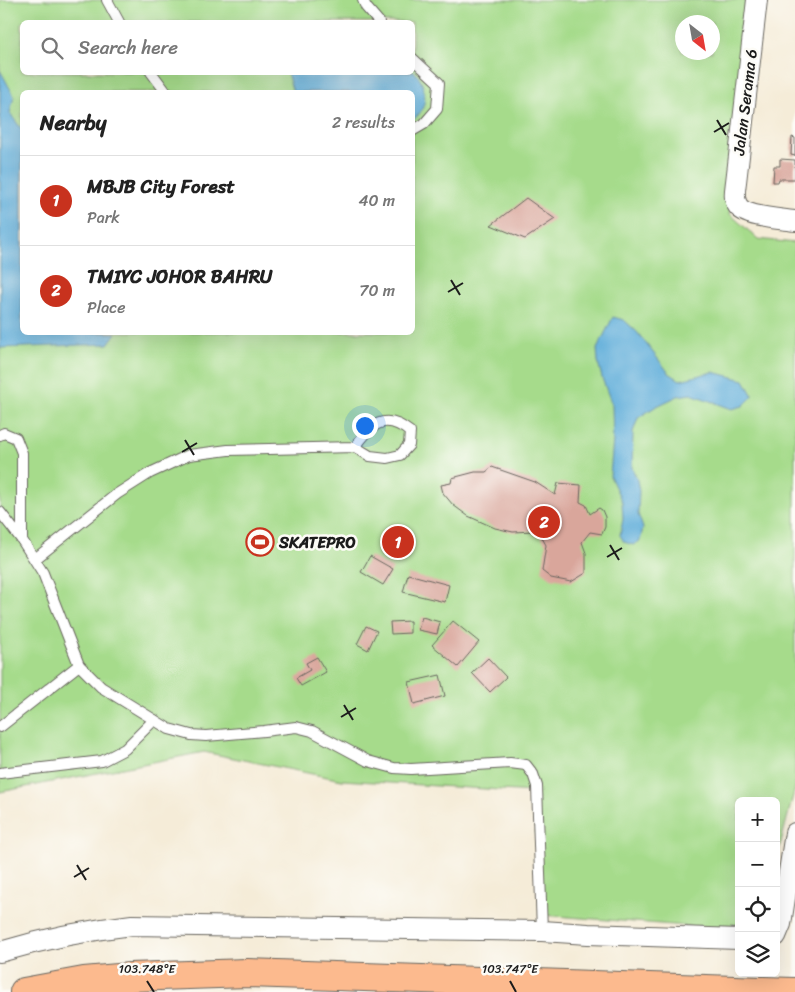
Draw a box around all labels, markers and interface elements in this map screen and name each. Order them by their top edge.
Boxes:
north arrow [675,15,720,60]
search box [20,20,415,75]
text: Search here [78,31,178,64]
icon: search [38,34,66,62]
street label: Jalan Serama 6 [724,47,766,158]
text: Nearby [40,104,106,142]
text: 2 results [332,108,395,137]
text: MBJB City Forest [87,170,235,203]
text: 1 [53,186,59,215]
text: 40 m [358,186,395,215]
text: Park [87,203,120,232]
text: TMIYC JOHOR BAHRU [87,260,273,293]
text: 2 [51,276,61,305]
text: 70 m [359,276,395,305]
text: Place [87,293,126,322]
your location [352,413,378,439]
pin: 2 [528,503,560,541]
pin: 1 [382,523,414,561]
sports icon: SKATEPRO [245,527,275,557]
place label: SKATEPRO [278,528,356,557]
map controls [735,797,780,977]
button: + [735,797,780,842]
button: − [735,842,780,887]
button: locate [735,887,780,932]
button: layers [735,932,780,977]
text: 103.748°E [119,958,176,980]
text: 103.747°E [482,958,539,980]

